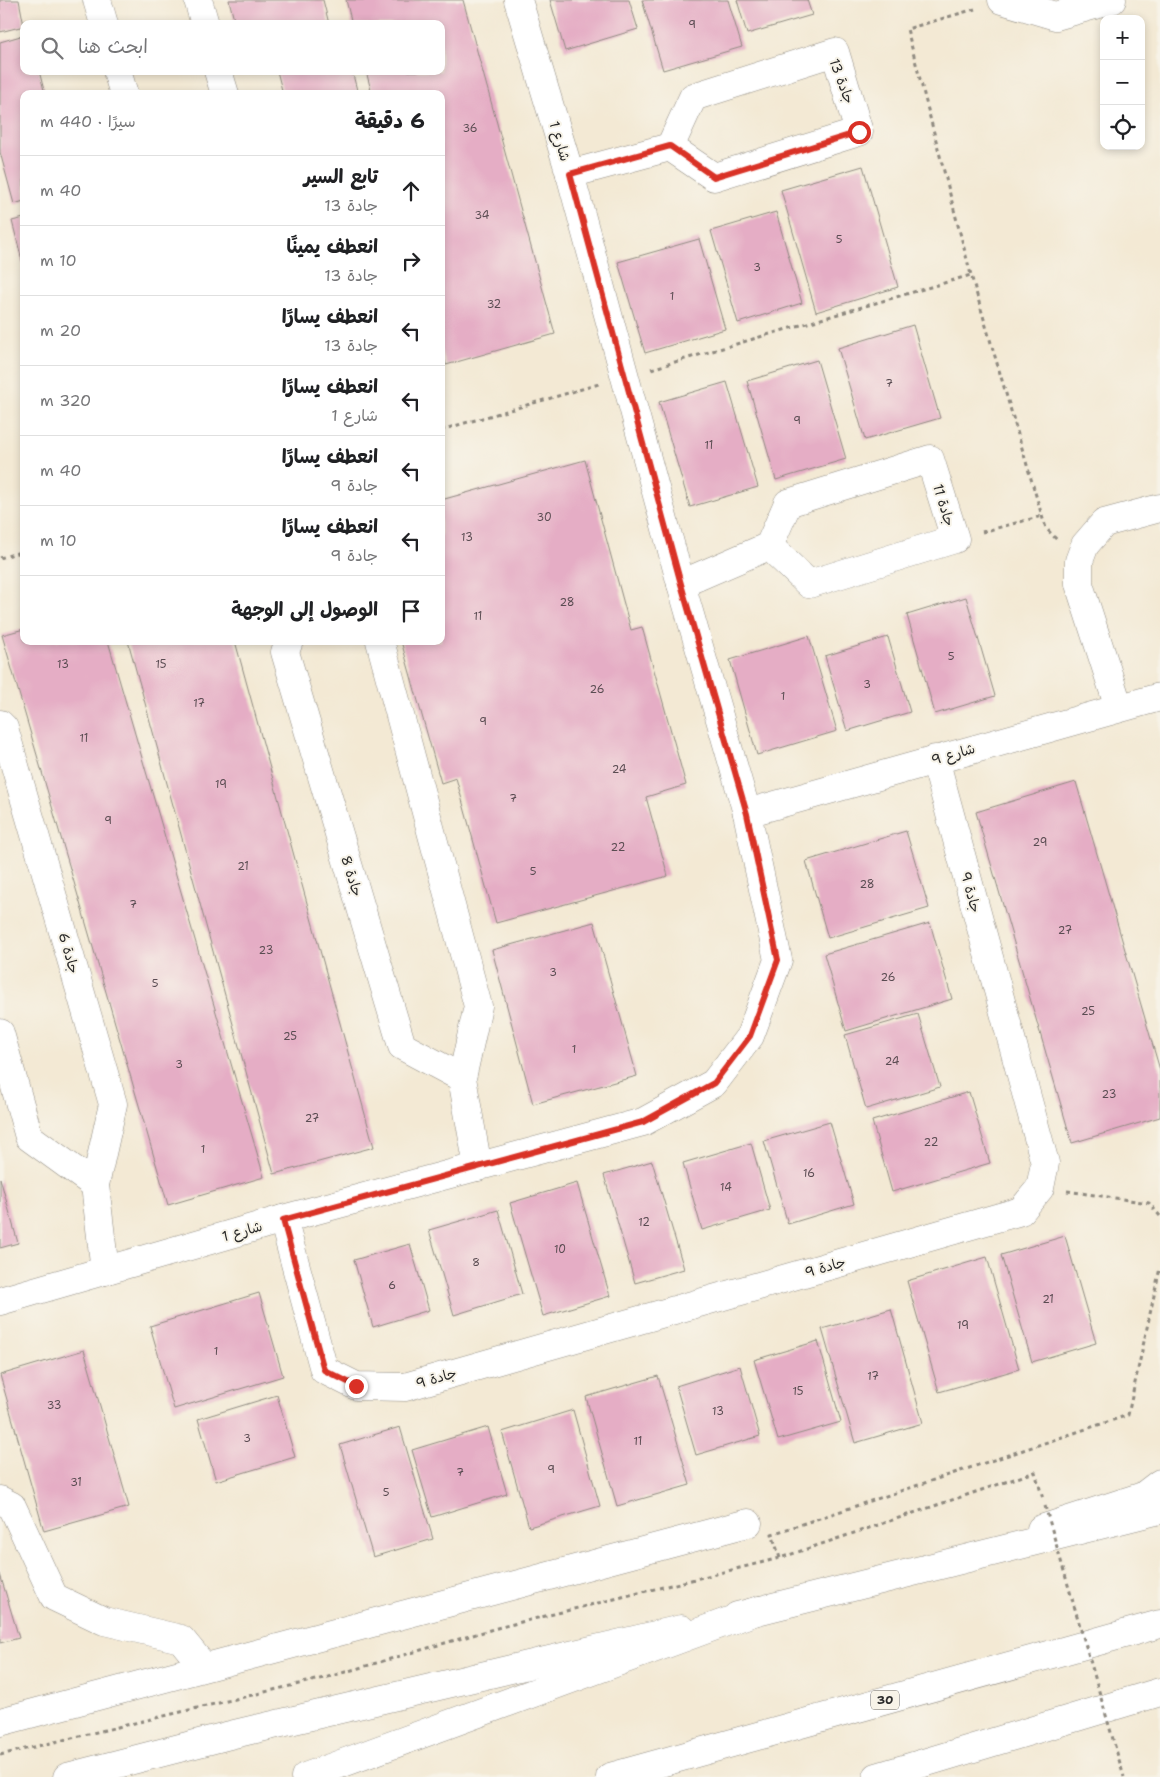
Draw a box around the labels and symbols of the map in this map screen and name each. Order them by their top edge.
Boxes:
house number: 9 [688,17,696,32]
street label: جادة 13 [826,56,858,106]
street label: شارع 1 [544,119,575,163]
house number: 36 [462,121,478,136]
route start [848,121,871,144]
house number: 34 [475,208,490,223]
house number: 5 [836,232,843,247]
house number: 3 [753,260,761,275]
house number: 1 [670,289,674,304]
house number: 32 [487,297,501,312]
house number: 7 [885,376,893,391]
house number: 9 [793,413,801,428]
house number: 11 [705,438,713,453]
street label: جادة 11 [929,482,959,528]
house number: 30 [536,510,552,525]
house number: 13 [461,530,473,545]
house number: 28 [559,595,575,610]
house number: 11 [474,609,482,624]
house number: 5 [948,649,955,664]
house number: 13 [57,657,69,672]
house number: 15 [155,657,167,672]
house number: 3 [863,677,871,692]
house number: 26 [590,682,604,697]
house number: 1 [781,689,785,704]
house number: 17 [193,696,205,711]
house number: 9 [479,714,487,729]
house number: 11 [80,731,88,746]
street label: شارع 9 [929,739,977,770]
house number: 24 [612,762,627,777]
house number: 19 [215,777,227,792]
house number: 7 [509,791,517,806]
house number: 9 [104,813,112,828]
house number: 29 [1033,835,1047,850]
house number: 22 [611,840,625,855]
street label: جادة 8 [337,853,367,899]
house number: 21 [237,859,249,874]
house number: 5 [530,864,537,879]
street label: جادة 9 [957,869,985,915]
house number: 28 [859,877,875,892]
house number: 7 [129,897,137,912]
house number: 27 [1058,923,1073,938]
street label: جادة 6 [55,930,83,976]
house number: 23 [259,943,273,958]
house number: 3 [549,965,557,980]
house number: 26 [881,970,895,985]
house number: 5 [152,976,159,991]
house number: 25 [1081,1004,1095,1019]
house number: 25 [283,1029,297,1044]
house number: 1 [572,1042,576,1057]
house number: 24 [885,1054,900,1069]
house number: 3 [175,1057,183,1072]
house number: 23 [1102,1087,1116,1102]
house number: 27 [305,1111,320,1126]
house number: 22 [924,1135,938,1150]
house number: 1 [201,1142,205,1157]
house number: 16 [803,1166,815,1181]
house number: 14 [720,1180,732,1195]
house number: 12 [638,1215,650,1230]
street label: شارع 1 [220,1217,264,1246]
house number: 10 [554,1242,566,1257]
street label: جادة 9 [802,1253,848,1281]
house number: 8 [472,1255,480,1270]
house number: 6 [388,1278,396,1293]
house number: 21 [1042,1292,1054,1307]
house number: 19 [957,1318,969,1333]
house number: 1 [214,1344,218,1359]
street label: جادة 9 [413,1364,459,1392]
house number: 17 [867,1369,879,1384]
route end [345,1375,368,1398]
house number: 15 [792,1384,804,1399]
house number: 33 [47,1398,61,1413]
house number: 13 [712,1404,724,1419]
house number: 3 [243,1431,251,1446]
house number: 11 [634,1434,642,1449]
house number: 9 [547,1462,555,1477]
house number: 7 [456,1465,464,1480]
house number: 31 [70,1475,82,1490]
house number: 5 [383,1485,390,1500]
road number: 30 [871,1690,899,1710]

